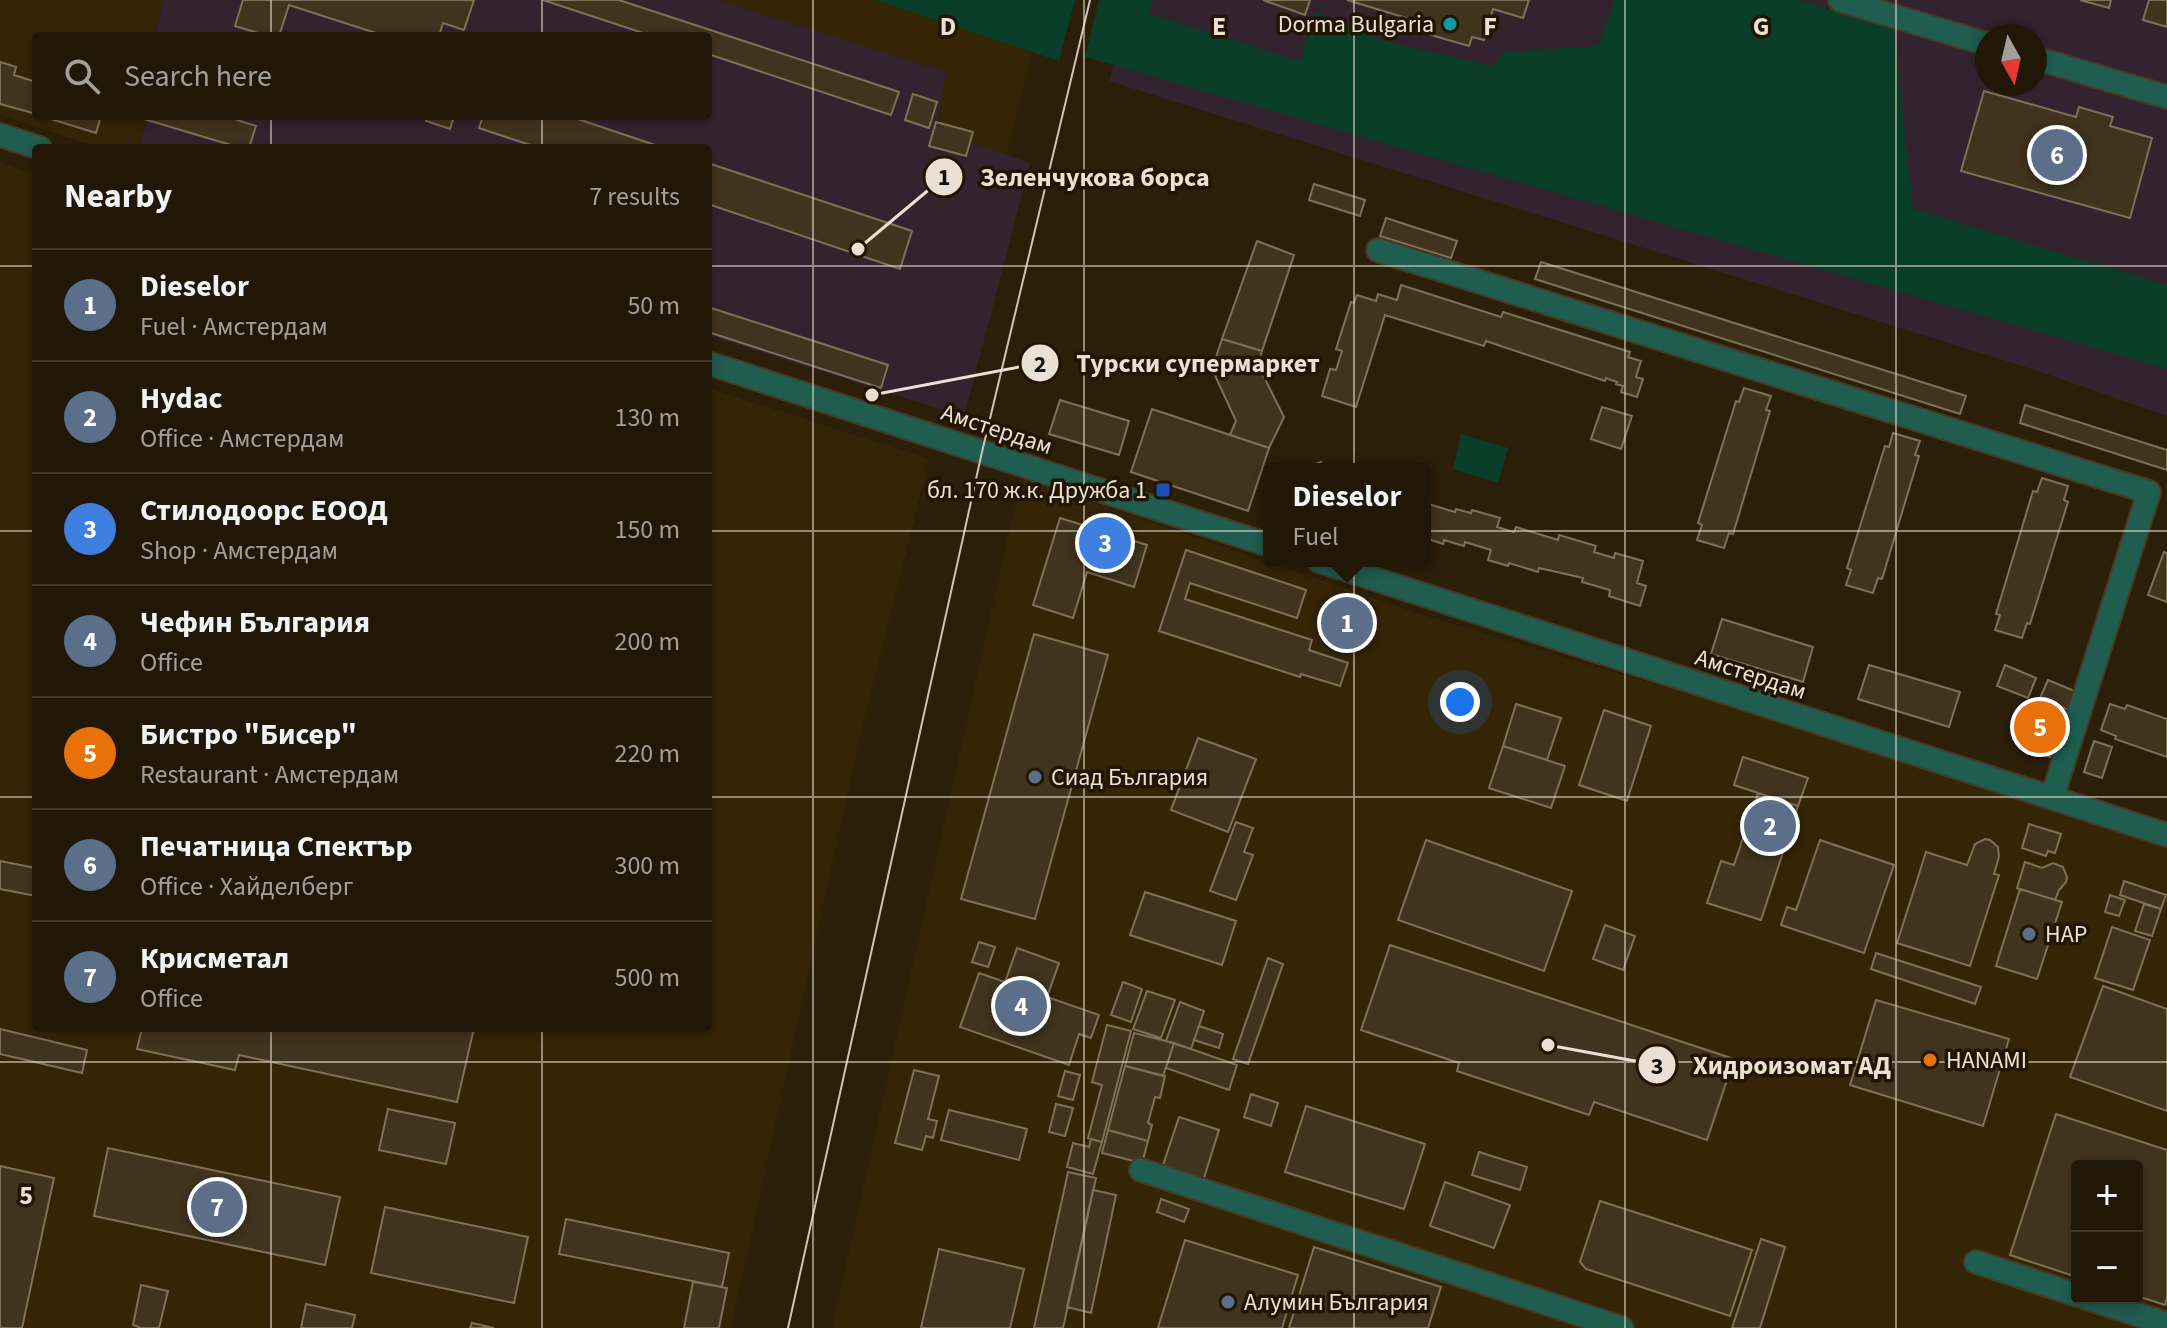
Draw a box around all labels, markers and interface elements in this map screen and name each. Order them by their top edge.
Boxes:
place label: Dorma Bulgaria [1278,7,1434,42]
text: D [940,8,956,45]
text: E [1212,8,1226,45]
text: F [1483,8,1497,45]
text: G [1753,8,1769,45]
marker: Dorma Bulgaria [1441,15,1459,33]
north arrow [1975,24,2047,96]
search box [32,32,712,120]
icon: search [60,54,104,98]
text: Search here [124,55,272,98]
pin: 6 [2031,125,2083,185]
callout: Зеленчукова борса [924,152,1225,202]
text: Зеленчукова борса [980,159,1210,196]
text: 1 [938,160,950,195]
text: Nearby [64,172,172,221]
text: 7 results [589,178,680,215]
text: Dieselor [140,265,249,308]
text: 1 [83,287,97,324]
text: 50 m [627,287,680,324]
text: Fuel · Амстердам [140,308,328,345]
callout: Турски супермаркет [1020,338,1335,388]
text: Турски супермаркет [1076,345,1320,382]
text: 2 [1034,347,1046,382]
text: Hydac [140,377,223,420]
street label: Амстердам [937,395,1057,464]
text: 2 [83,399,97,436]
text: 130 m [614,399,680,436]
text: Office · Амстердам [140,420,344,457]
popup [1263,463,1431,567]
place label: бл. 170 ж.к. Дружба 1 [927,473,1147,508]
text: Dieselor [1293,475,1401,518]
marker: бл. 170 ж.к. Дружба 1 [1154,481,1172,499]
text: Стилодоорс ЕООД [140,489,388,532]
text: 3 [83,511,97,548]
text: 150 m [614,511,680,548]
pin: 3 [1079,513,1131,573]
text: Fuel [1293,518,1339,555]
text: Shop · Амстердам [140,532,338,569]
pin: 1 [1321,593,1373,653]
text: Чефин България [140,601,370,644]
text: 4 [83,623,97,660]
text: 200 m [614,623,680,660]
street label: Амстердам [1691,640,1811,709]
text: Office [140,644,203,681]
your location [1440,682,1480,722]
pin: 5 [2014,697,2066,757]
text: Бистро "Бисер" [140,713,357,756]
text: 5 [83,735,97,772]
text: 220 m [614,735,680,772]
text: Restaurant · Амстердам [140,756,399,793]
place label: Сиад България [1051,760,1208,795]
marker: Сиад България [1026,768,1044,786]
pin: 2 [1744,796,1796,856]
text: Печатница Спектър [140,825,413,868]
text: 6 [83,847,97,884]
text: 300 m [614,847,680,884]
text: Office · Хайделберг [140,868,353,905]
place label: НАР [2045,917,2087,952]
marker: НАР [2020,925,2038,943]
text: Крисметал [140,937,289,980]
text: 7 [83,959,97,996]
text: 500 m [614,959,680,996]
pin: 4 [995,976,1047,1036]
text: Office [140,980,203,1017]
callout: Хидроизомат АД [1637,1040,1907,1090]
place label: HANAMI [1946,1043,2027,1078]
text: Хидроизомат АД [1693,1047,1891,1084]
text: 3 [1651,1049,1663,1084]
marker: HANAMI [1921,1051,1939,1069]
map controls [2071,1160,2143,1304]
button: + [2071,1160,2143,1232]
text: 5 [19,1177,33,1214]
pin: 7 [191,1177,243,1237]
button: − [2071,1232,2143,1304]
place label: Алумин България [1244,1285,1429,1320]
marker: Алумин България [1219,1293,1237,1311]

